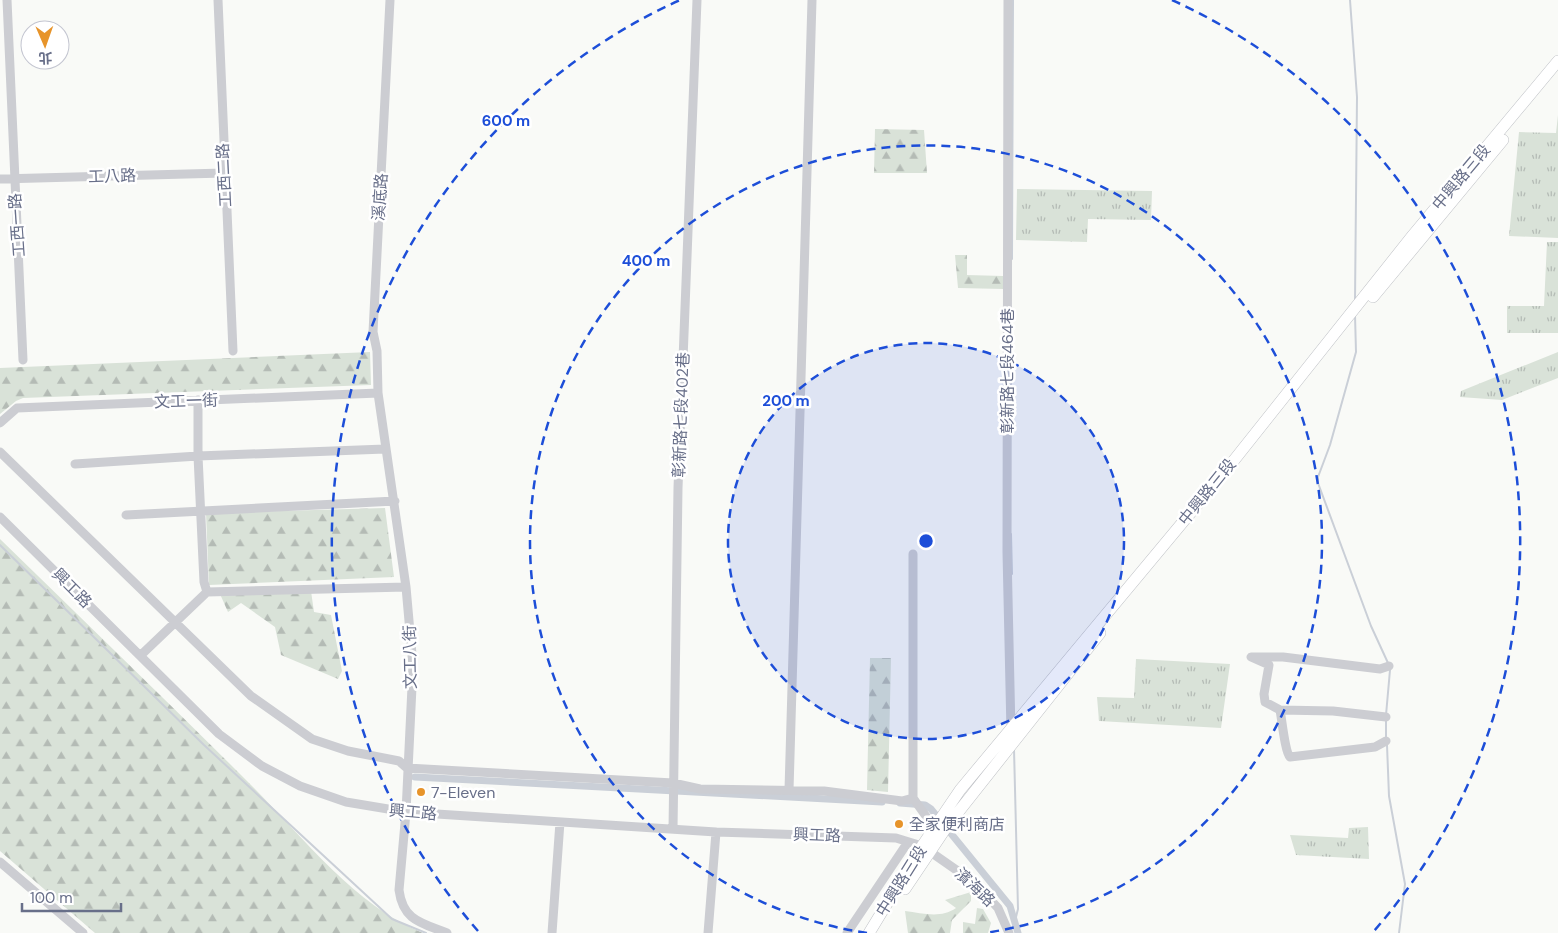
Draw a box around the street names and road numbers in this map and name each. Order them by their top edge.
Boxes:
street label: 中興路三段 [1427,140,1495,214]
street label: 工西二路 [212,142,236,208]
street label: 工八路 [88,165,136,187]
street label: 溪底路 [368,172,392,222]
street label: 工西一路 [4,192,30,258]
street label: 彰新路七段464巷 [997,308,1018,434]
street label: 彰新路七段402巷 [668,352,694,478]
street label: 文工一街 [154,389,218,413]
street label: 中興路三段 [1174,454,1240,530]
street label: 興工路 [48,564,96,612]
street label: 文工八街 [399,625,421,689]
street label: 興工路 [388,799,438,825]
street label: 興工路 [793,824,841,846]
street label: 中興路三段 [871,842,931,920]
street label: 濱海路 [950,863,1000,911]

